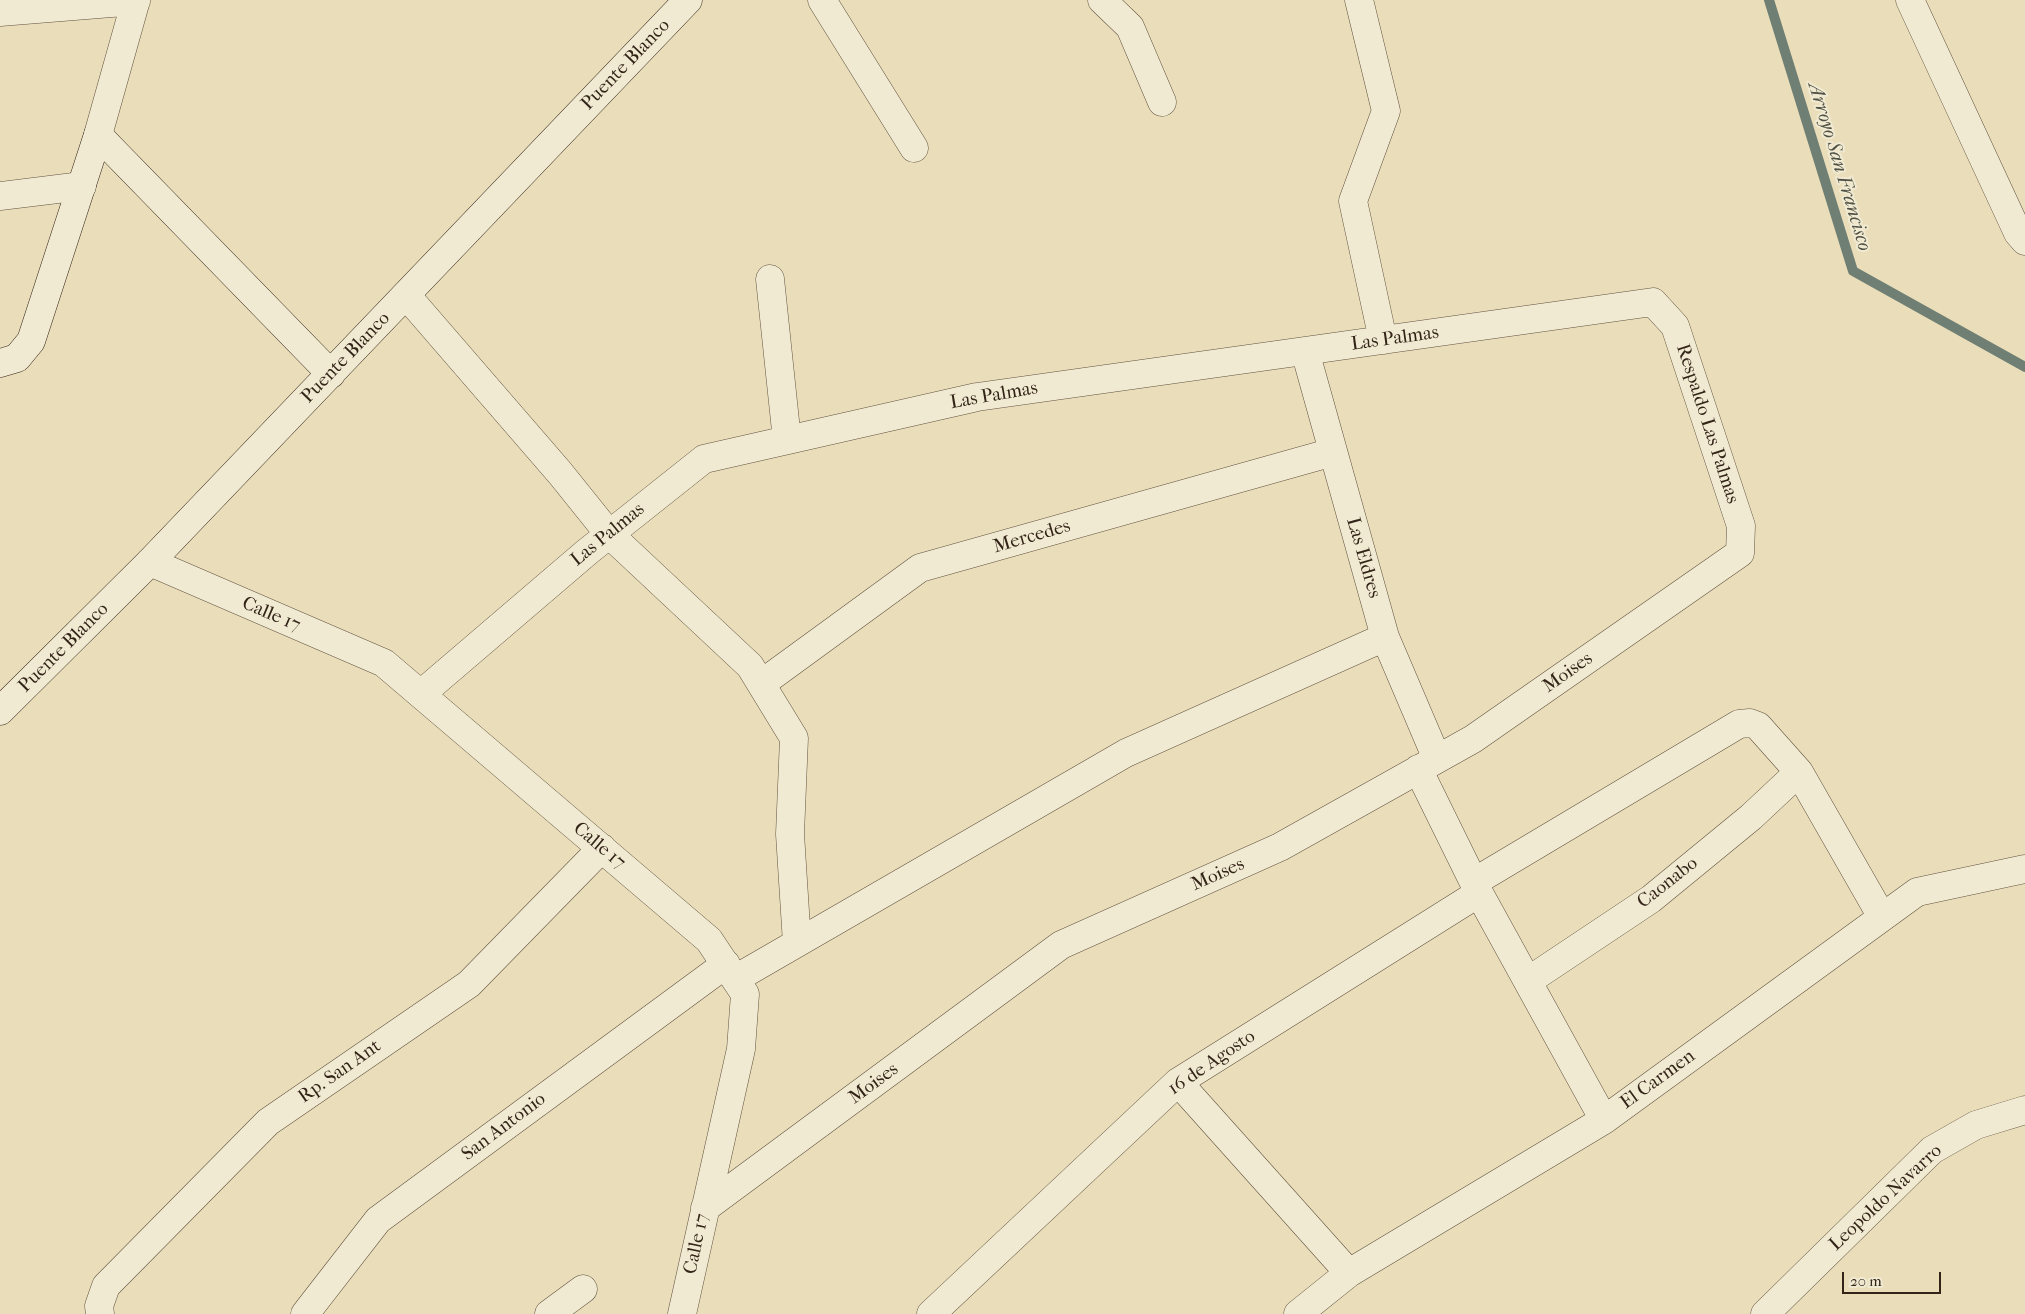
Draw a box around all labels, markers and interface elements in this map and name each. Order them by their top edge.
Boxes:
street label: Puente Blanco [577,15,675,115]
water label: Arroyo San Francisco [1802,80,1876,254]
street label: Puente Blanco [297,308,395,408]
street label: Las Palmas [1350,322,1440,356]
street label: Respaldo Las Palmas [1670,341,1744,507]
street label: Las Palmas [949,377,1039,415]
street label: Las Palmas [567,498,649,572]
street label: Mercedes [991,515,1073,559]
street label: Las Eldres [1341,515,1385,601]
street label: Calle 17 [238,593,304,637]
street label: Puente Blanco [14,598,114,698]
street label: Moises [1539,648,1597,698]
street label: Calle 17 [568,818,630,874]
street label: Caonabo [1633,852,1703,914]
street label: Moises [1188,853,1248,897]
street label: 16 de Agosto [1164,1025,1260,1101]
street label: Rp. San Ant [294,1035,386,1109]
street label: El Carmen [1616,1045,1700,1115]
street label: Moises [845,1058,903,1110]
street label: San Antonio [457,1088,551,1166]
street label: Leopoldo Navarro [1825,1140,1947,1256]
street label: Calle 17 [679,1212,715,1276]
scale bar [1845,1262,1944,1294]
text: 20 m [1850,1272,1882,1290]

